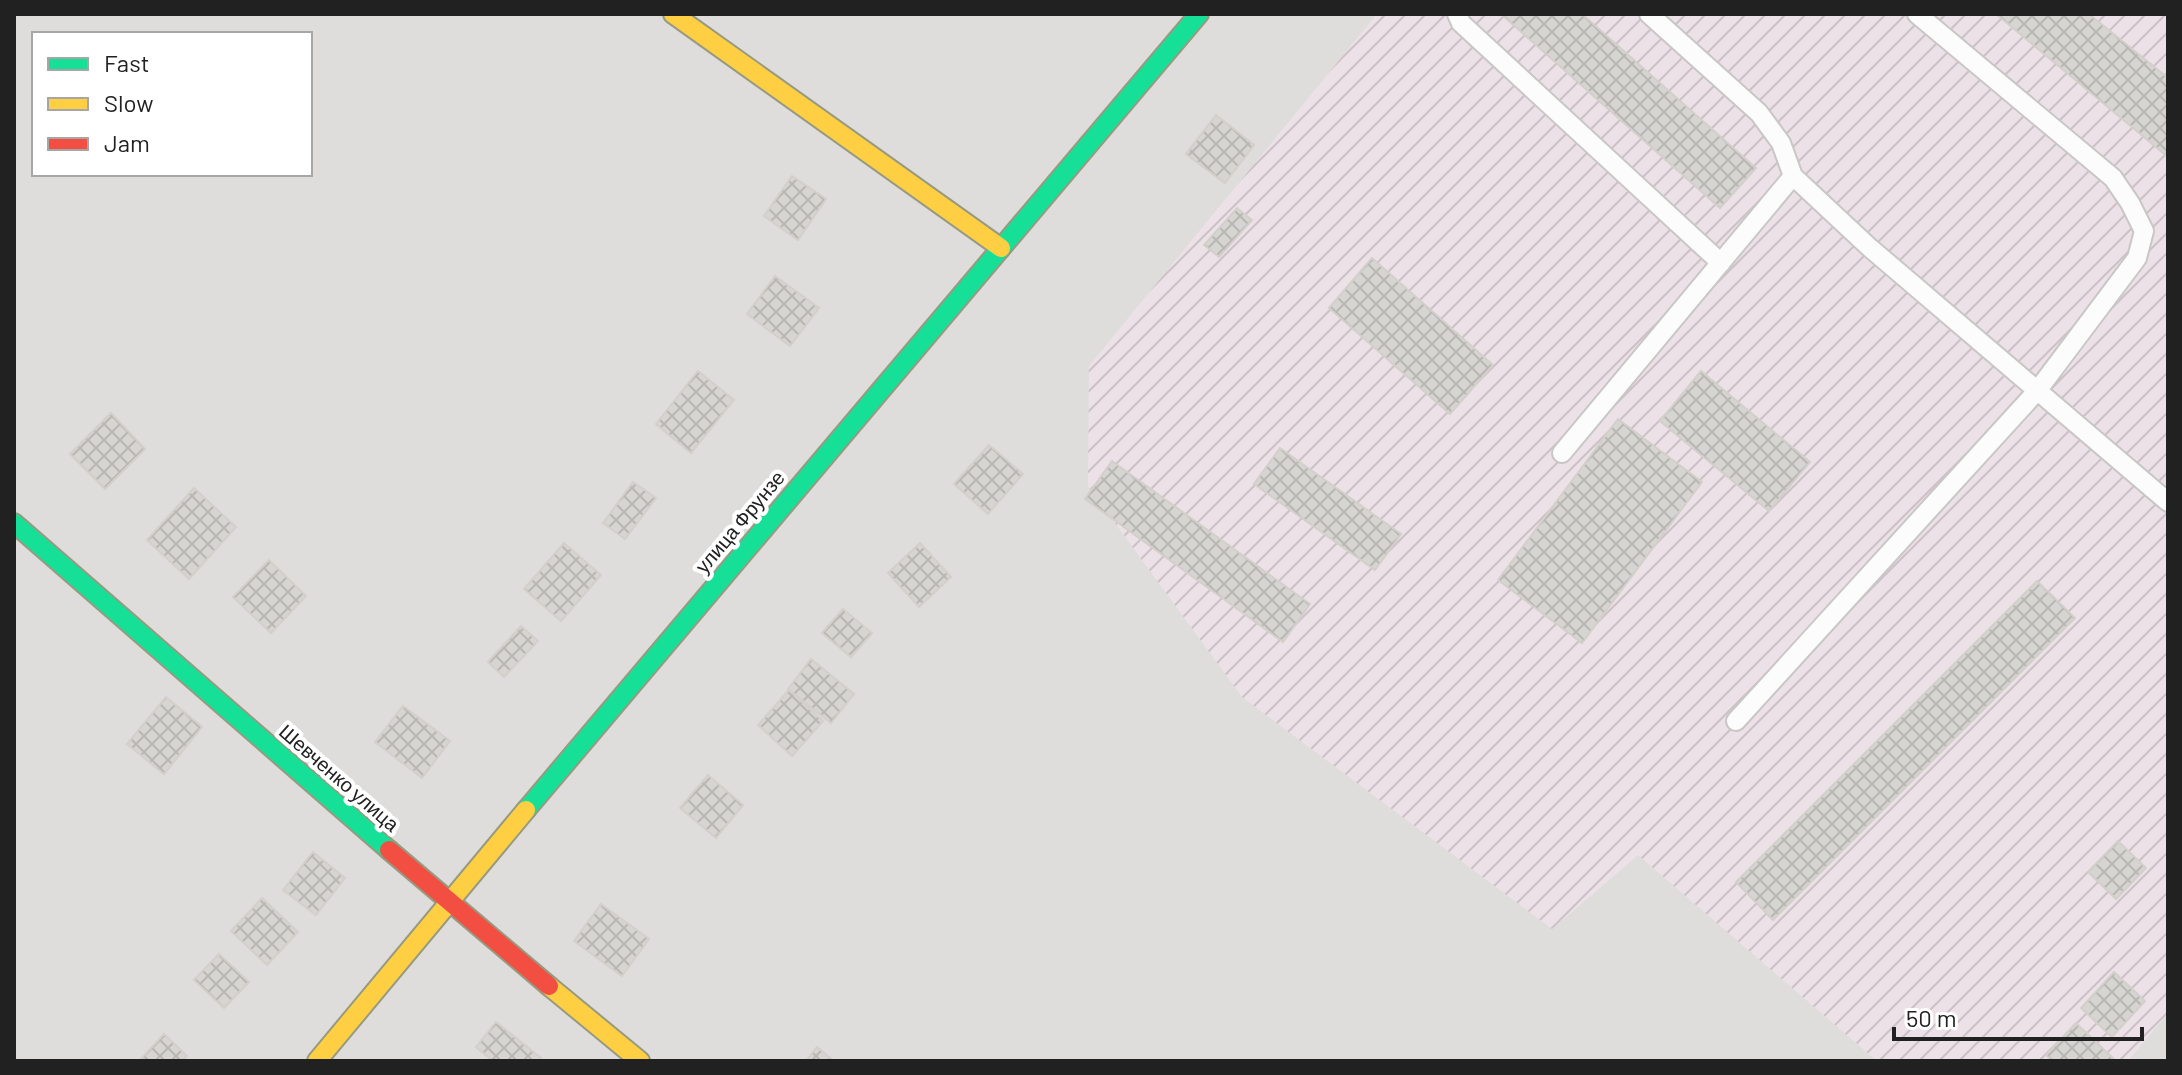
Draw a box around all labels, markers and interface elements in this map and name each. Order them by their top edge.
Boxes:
legend [32,32,312,176]
text: Fast [104,48,149,77]
text: Slow [104,88,153,117]
text: Jam [104,128,150,157]
street label: улица Фрунзе [689,465,789,577]
street label: Шевченко улица [275,719,405,836]
scale bar [1894,991,2142,1041]
text: 50 m [1906,1003,1957,1032]

